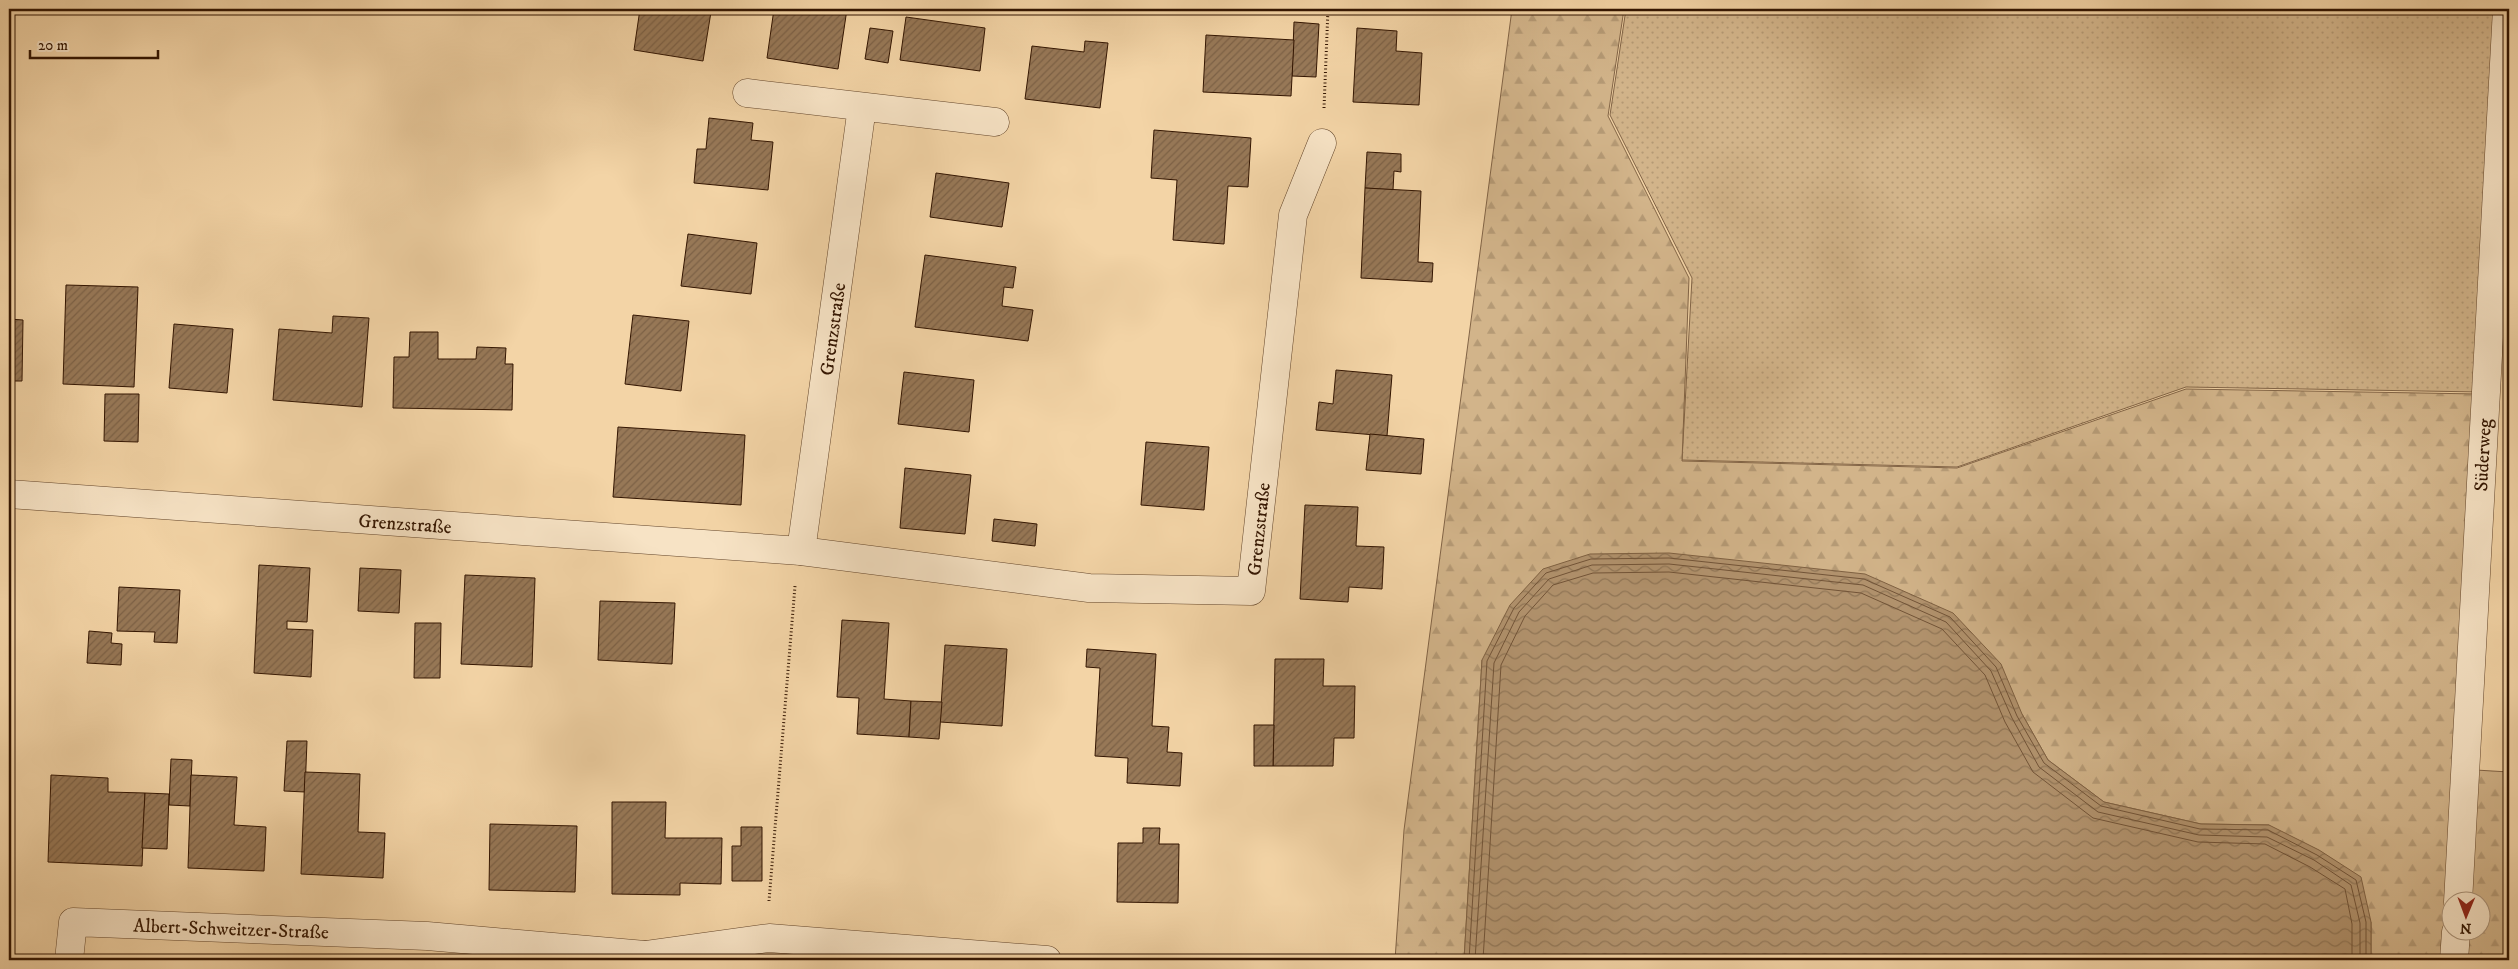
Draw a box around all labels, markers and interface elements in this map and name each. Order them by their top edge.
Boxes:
scale bar [30,28,158,60]
text: 20 m [38,36,68,55]
street label: Grenzstraße [816,281,851,377]
street label: Süderweg [2470,417,2497,492]
street label: Grenzstraße [1243,481,1276,577]
street label: Grenzstraße [358,510,452,539]
north arrow [2440,892,2490,942]
street label: Albert-Schweitzer-Straße [133,915,329,944]
text: N [2459,919,2472,937]

